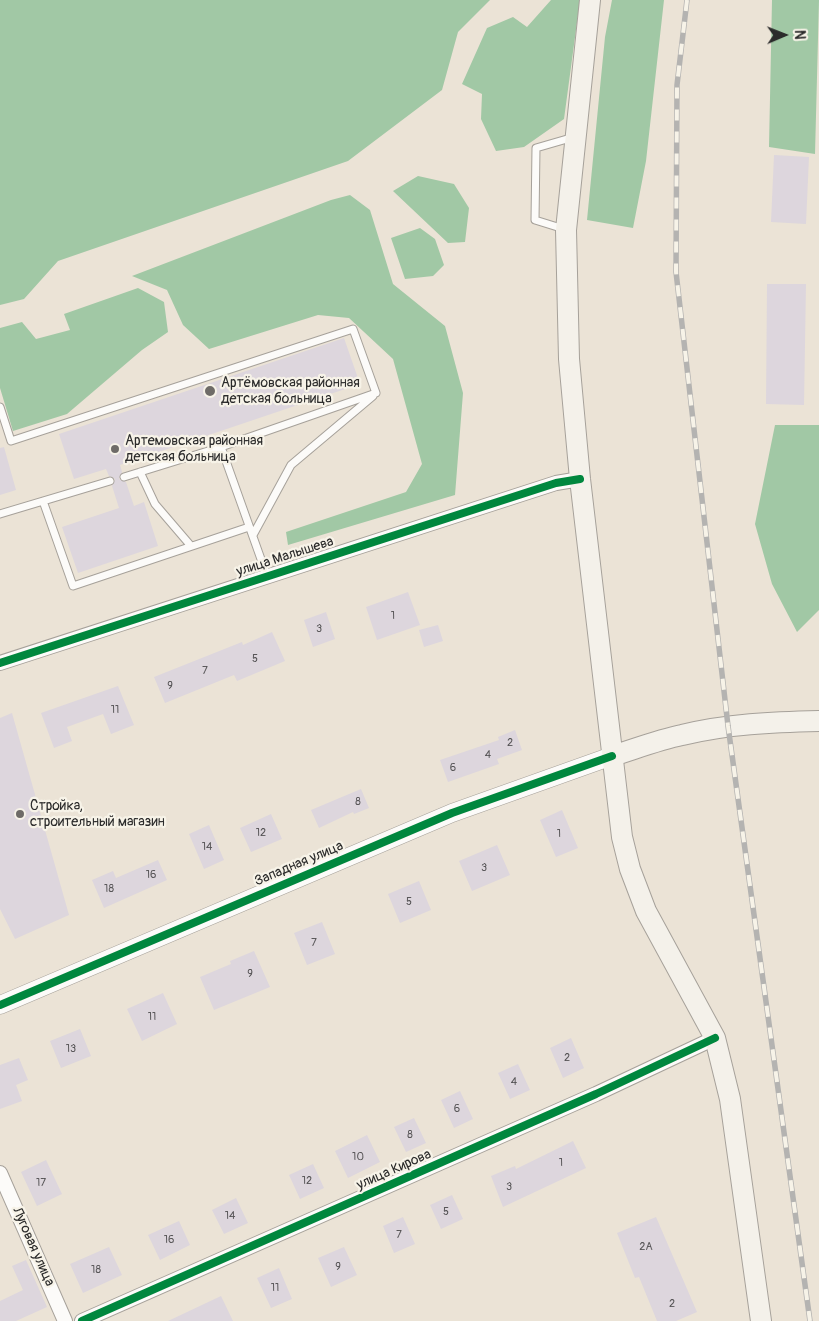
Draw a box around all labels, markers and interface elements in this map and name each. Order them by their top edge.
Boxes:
north arrow [759,10,809,60]
text: N [791,30,808,40]
place label: Артёмовская районная детская больница [221,375,360,408]
marker: Артёмовская районная детская больница [203,384,217,398]
place label: Артемовская районная детская больница [125,433,263,466]
marker: Артемовская районная детская больница [109,443,121,455]
street label: улица Малышева [234,533,336,581]
house number: 1 [391,609,395,623]
house number: 3 [316,622,322,636]
house number: 5 [252,652,258,666]
house number: 7 [202,664,208,678]
house number: 9 [167,679,173,693]
house number: 11 [111,703,119,717]
house number: 2 [507,736,513,750]
house number: 4 [485,748,491,762]
house number: 6 [450,761,456,775]
house number: 8 [355,795,361,809]
place label: Стройка, строительный магазин [30,798,165,830]
marker: Стройка, строительный магазин [14,808,26,820]
house number: 12 [256,826,266,840]
house number: 1 [557,827,561,841]
street label: Западная улица [252,838,346,890]
house number: 14 [202,840,212,854]
house number: 3 [481,861,487,875]
house number: 16 [146,868,156,882]
house number: 18 [104,882,114,896]
house number: 5 [406,895,412,909]
house number: 7 [311,936,317,950]
house number: 9 [247,967,253,981]
house number: 11 [148,1010,156,1024]
house number: 13 [66,1042,76,1056]
house number: 2 [564,1051,570,1065]
house number: 4 [511,1075,517,1089]
house number: 6 [454,1102,460,1116]
house number: 8 [407,1128,413,1142]
street label: улица Кирова [354,1146,434,1194]
house number: 10 [352,1150,364,1164]
house number: 1 [559,1156,563,1170]
house number: 12 [302,1174,312,1188]
house number: 17 [36,1176,46,1190]
house number: 3 [506,1180,512,1194]
street label: Луговая улица [8,1205,58,1289]
house number: 5 [443,1205,449,1219]
house number: 14 [225,1209,235,1223]
house number: 7 [396,1228,402,1242]
house number: 16 [164,1233,174,1247]
house number: 2А [639,1240,653,1254]
house number: 9 [335,1260,341,1274]
house number: 18 [91,1263,101,1277]
house number: 11 [271,1281,279,1295]
house number: 2 [669,1297,675,1311]

